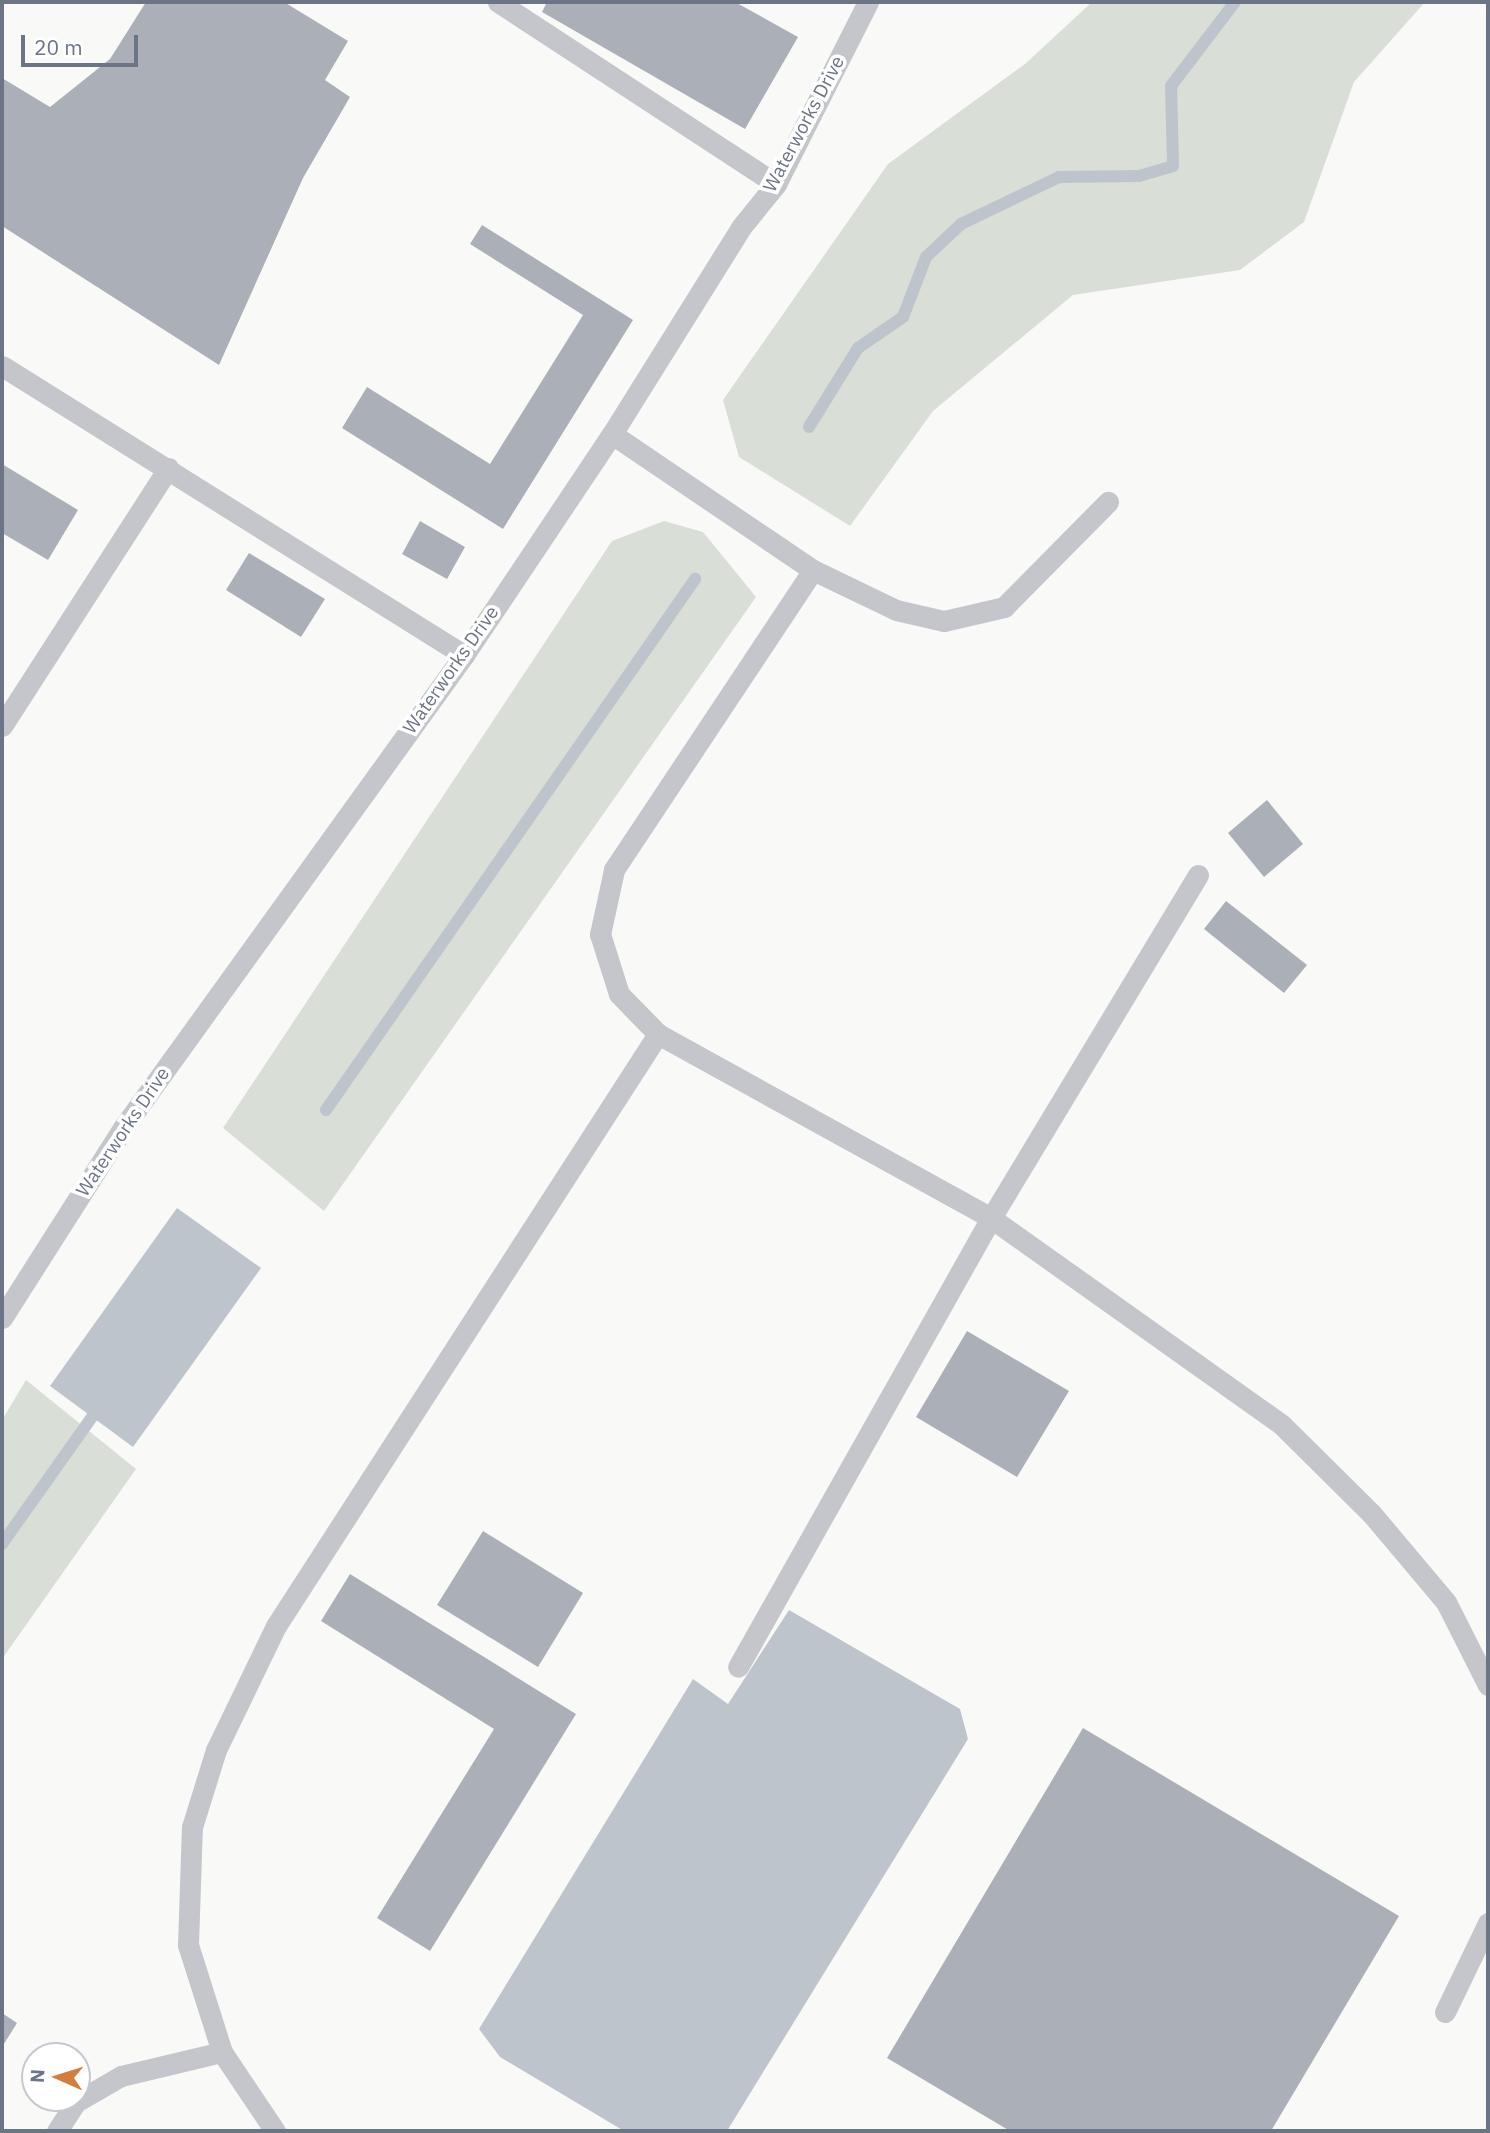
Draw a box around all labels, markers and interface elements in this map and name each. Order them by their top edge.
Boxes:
scale bar [24,21,142,65]
text: 20 m [34,33,83,61]
street label: Waterworks Drive [759,52,849,196]
street label: Waterworks Drive [398,602,504,738]
street label: Waterworks Drive [71,1063,175,1201]
north arrow [21,2042,91,2112]
text: N [25,2069,49,2084]

